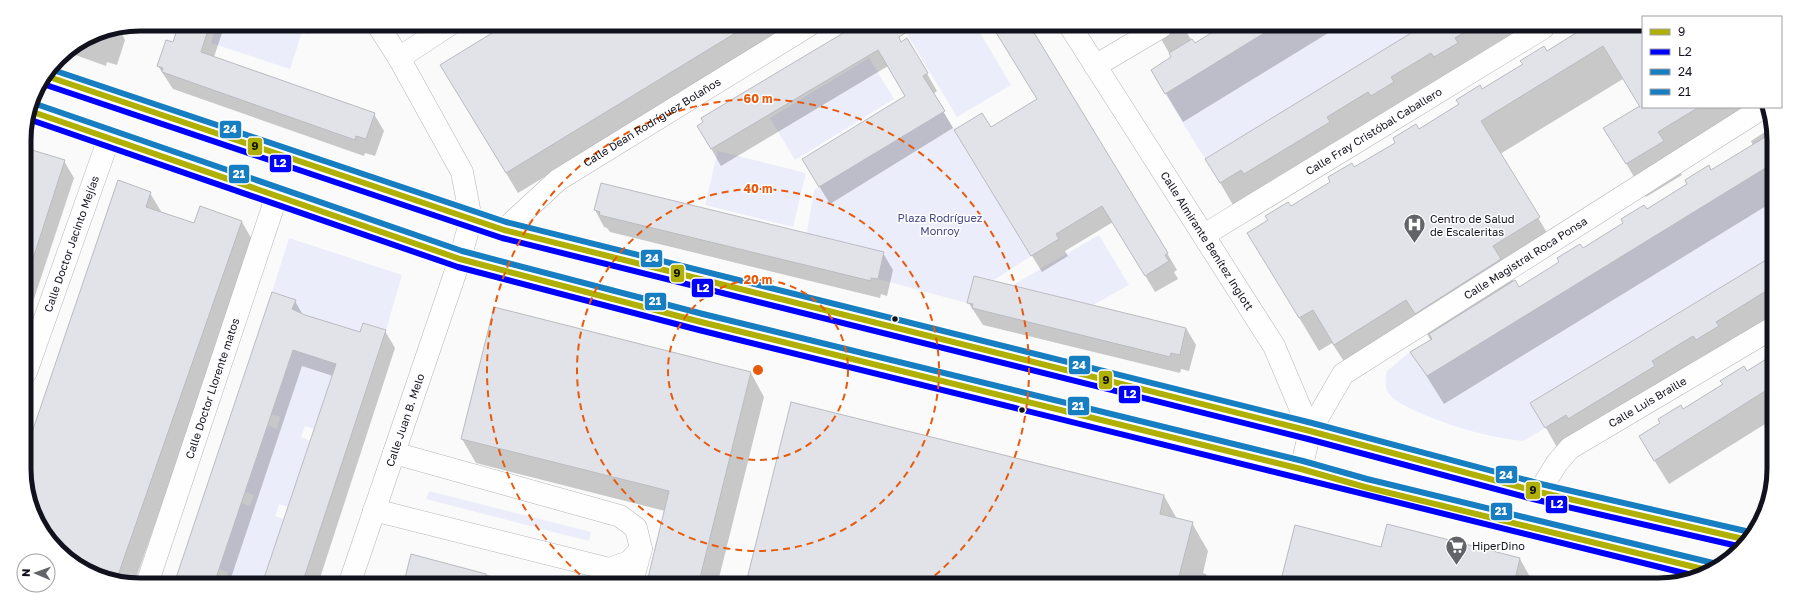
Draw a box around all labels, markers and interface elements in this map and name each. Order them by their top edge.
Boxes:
legend [1642,16,1782,108]
text: 9 [1678,24,1685,39]
text: L2 [1678,44,1692,59]
text: 24 [1678,64,1692,79]
street label: Calle Dean Rodríguez Bolaños [581,74,723,169]
street label: Calle Fray Cristóbal Caballero [1303,84,1444,177]
text: 21 [1678,84,1691,99]
text: 60 m [744,91,772,106]
line badge: 24 [219,120,242,139]
text: 24 [223,122,237,135]
line badge: 9 [247,137,263,156]
text: 9 [252,139,259,152]
line badge: L2 [269,154,292,173]
text: L2 [274,156,287,169]
line badge: 21 [228,164,250,184]
text: 21 [233,167,246,180]
street label: Calle Almirante Benítez Inglott [1158,169,1257,313]
street label: Calle Doctor Jacinto Mejías [41,174,101,314]
text: 40 m [744,181,772,196]
park label: Plaza Rodríguez Monroy [898,211,983,237]
hospital icon: Centro de Salud de Escaleritas [1402,212,1428,245]
place label: Centro de Salud de Escaleritas [1430,212,1515,238]
street label: Calle Magistral Roca Ponsa [1461,214,1589,302]
line badge: 24 [640,249,663,268]
text: 24 [645,251,659,264]
line badge: 9 [670,264,685,283]
text: 9 [674,266,681,279]
text: 20 m [744,272,772,287]
line badge: L2 [691,278,714,298]
text: L2 [697,281,710,294]
line badge: 21 [644,292,667,311]
text: 21 [649,294,662,307]
unlabelled marker [890,314,900,324]
street label: Calle Doctor Llorente matos [182,316,242,460]
line badge: 24 [1068,355,1091,375]
text: 24 [1072,358,1086,371]
centre of rings [751,363,765,377]
line badge: 9 [1098,370,1113,390]
street label: Calle Juan B. Melo [383,371,427,468]
text: 9 [1103,373,1110,386]
street label: Calle Luis Braille [1606,374,1688,430]
line badge: L2 [1118,385,1141,404]
text: L2 [1124,387,1137,400]
line badge: 21 [1067,396,1090,416]
text: 21 [1072,399,1085,412]
unlabelled marker [1017,405,1027,415]
line badge: 24 [1495,465,1518,484]
text: 24 [1499,468,1513,481]
line badge: 9 [1525,481,1541,500]
text: 9 [1530,483,1537,496]
line badge: L2 [1545,495,1568,514]
text: L2 [1551,497,1564,510]
line badge: 21 [1490,502,1513,521]
text: 21 [1495,504,1508,517]
supermarket icon: HiperDino [1443,533,1469,566]
place label: HiperDino [1472,539,1525,552]
north arrow [16,553,56,593]
text: N [19,568,32,577]

